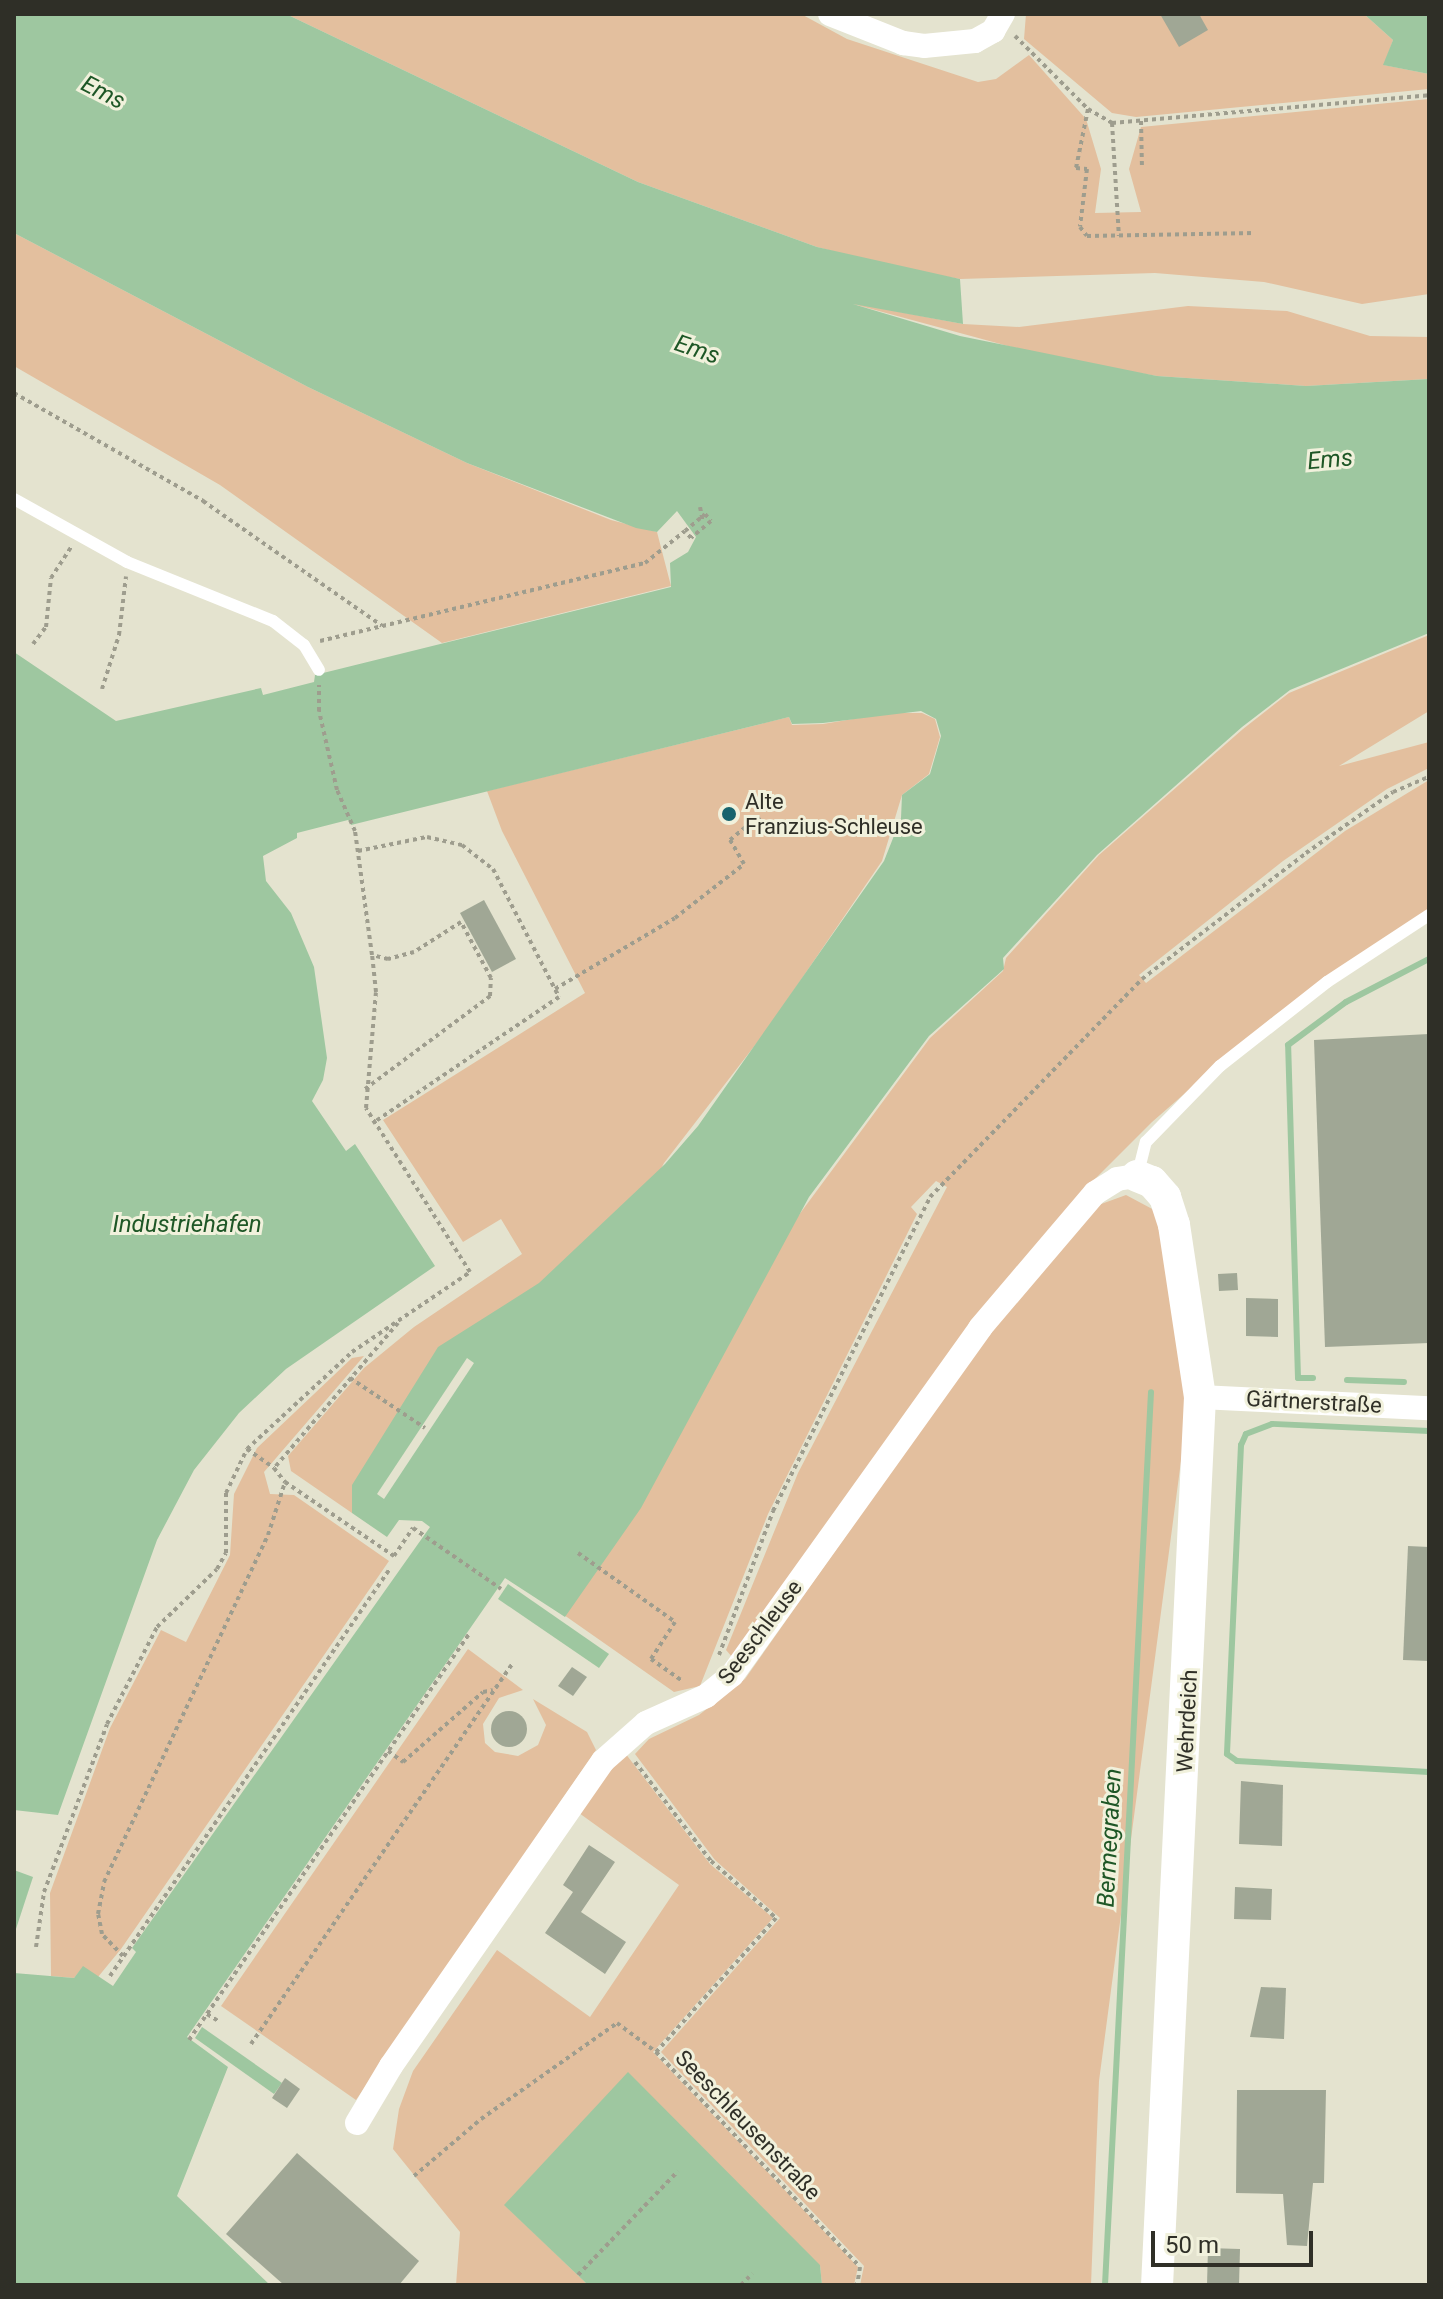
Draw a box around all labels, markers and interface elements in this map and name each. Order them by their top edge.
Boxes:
water label: Ems [76,70,130,116]
water label: Ems [671,329,723,371]
water label: Ems [1306,444,1354,476]
place label: Alte Franzius-Schleuse [745,788,923,840]
marker: Alte Franzius-Schleuse [720,805,738,823]
water label: Industriehafen [112,1211,262,1239]
street label: Gärtnerstraße [1246,1385,1382,1419]
street label: Seeschleuse [712,1575,808,1689]
street label: Wehrdeich [1171,1669,1203,1773]
water label: Bermegraben [1092,1768,1128,1908]
street label: Seeschleusenstraße [670,2045,826,2205]
scale bar [1155,2215,1317,2265]
text: 50 m [1165,2231,1219,2259]

